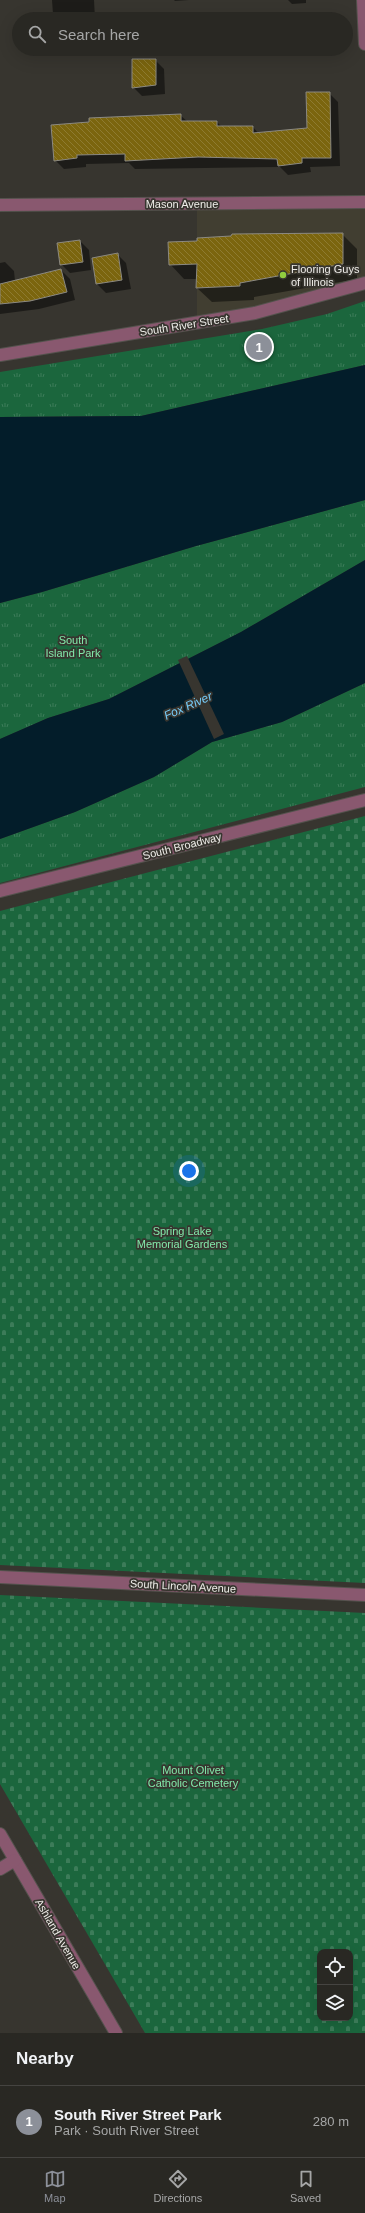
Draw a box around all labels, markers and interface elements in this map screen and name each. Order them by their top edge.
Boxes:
search box [12,12,353,56]
icon: search [26,23,48,45]
text: Search here [58,26,140,43]
street label: Mason Avenue [146,198,218,210]
place label: Flooring Guys of Illinois [291,263,360,288]
marker: Flooring Guys of Illinois [278,270,288,280]
street label: South River Street [139,312,229,338]
pin: 1 [246,332,272,362]
park label: South Island Park [45,634,101,659]
water label: Fox River [162,689,215,723]
street label: South Broadway [141,830,223,862]
your location [179,1161,199,1181]
park label: Spring Lake Memorial Gardens [137,1225,228,1250]
street label: South Lincoln Avenue [130,1577,236,1595]
park label: Mount Olivet Catholic Cemetery [148,1764,239,1789]
street label: Ashland Avenue [33,1897,83,1971]
map controls [317,1949,353,2021]
button: locate [317,1949,353,1985]
button: layers [317,1985,353,2021]
text: Nearby [16,2049,74,2068]
text: South River Street Park [54,2106,222,2123]
text: 1 [25,2114,33,2129]
text: 280 m [313,2114,349,2129]
text: Park · South River Street [54,2123,199,2138]
tab: Map [44,2168,66,2204]
tab: Directions [153,2168,202,2204]
tab: Saved [290,2168,321,2204]

